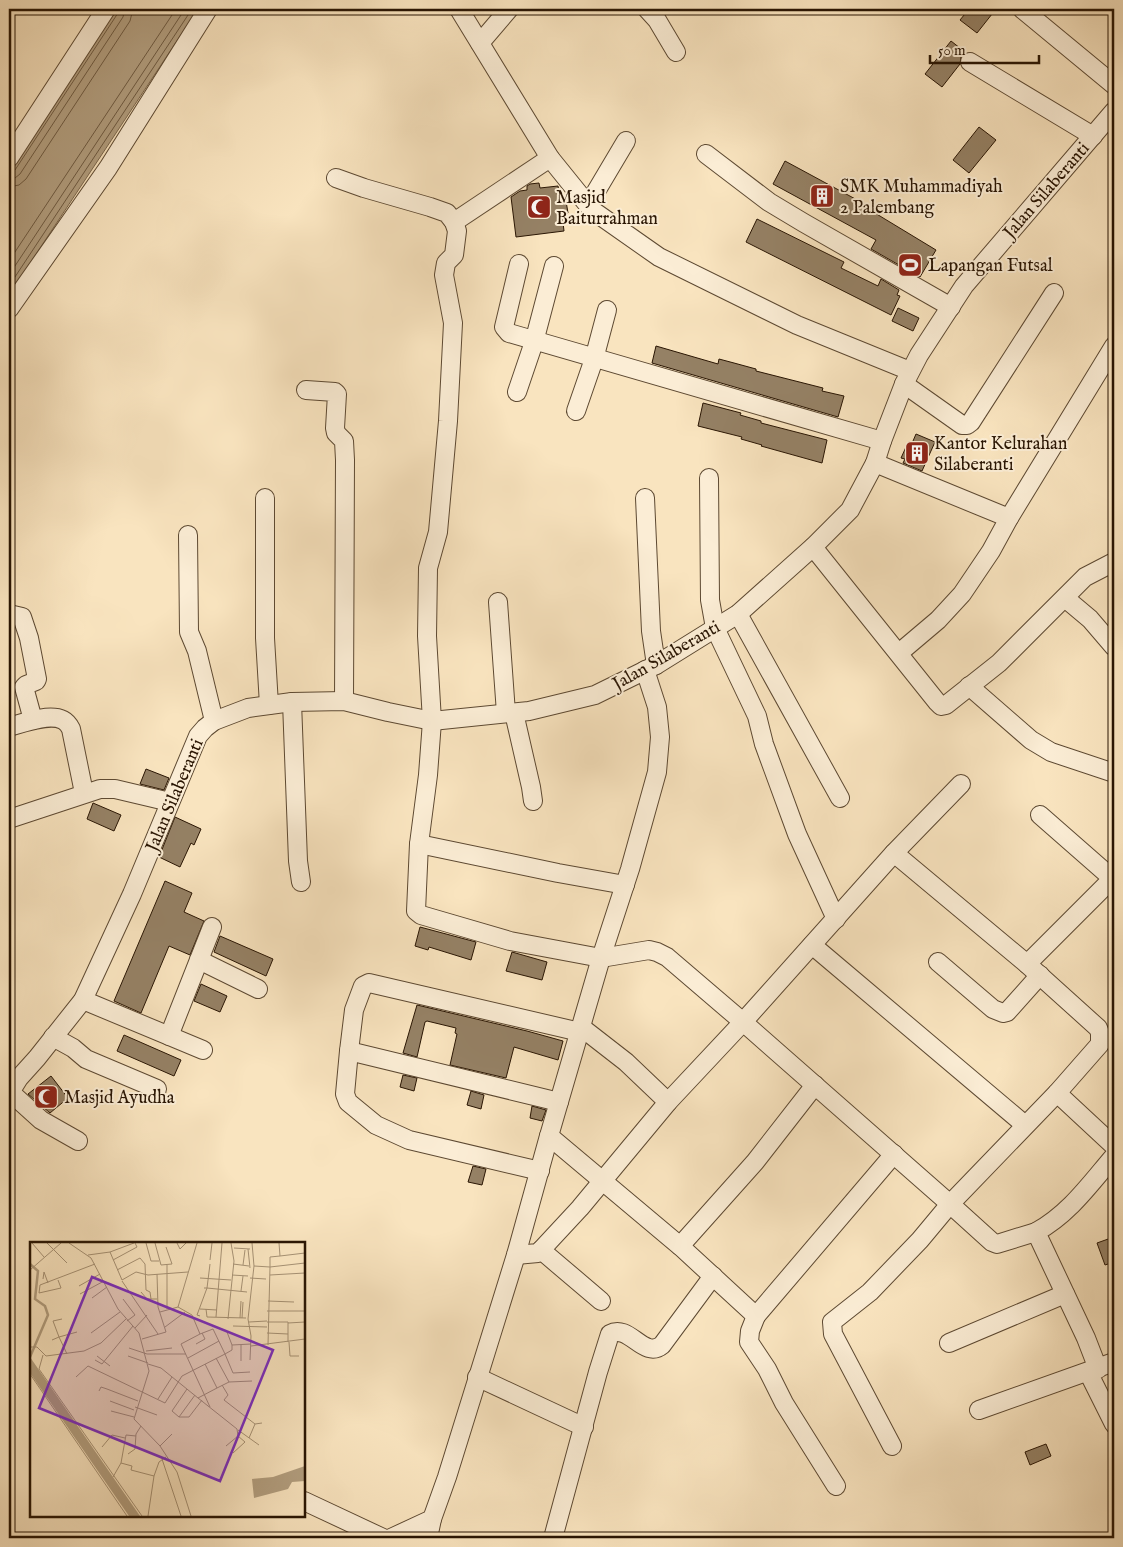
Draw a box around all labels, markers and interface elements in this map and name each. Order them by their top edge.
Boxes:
scale bar [930,32,1039,64]
text: 50 m [938,41,966,60]
street label: Jalan Silaberanti [998,138,1095,245]
place label: SMK Muhammadiyah 2 Palembang [840,176,1003,220]
building icon: SMK Muhammadiyah 2 Palembang [809,183,835,209]
place label: Masjid Baiturrahman [556,187,658,231]
mosque icon: Masjid Baiturrahman [526,194,552,220]
sports icon: Lapangan Futsal [897,252,923,278]
place label: Lapangan Futsal [928,255,1053,278]
place label: Kantor Kelurahan Silaberanti [934,433,1068,477]
building icon: Kantor Kelurahan Silaberanti [904,440,930,466]
street label: Jalan Silaberanti [607,616,725,697]
street label: Jalan Silaberanti [140,735,210,857]
mosque icon: Masjid Ayudha [33,1084,59,1110]
place label: Masjid Ayudha [64,1087,175,1110]
inset map [30,1242,305,1517]

